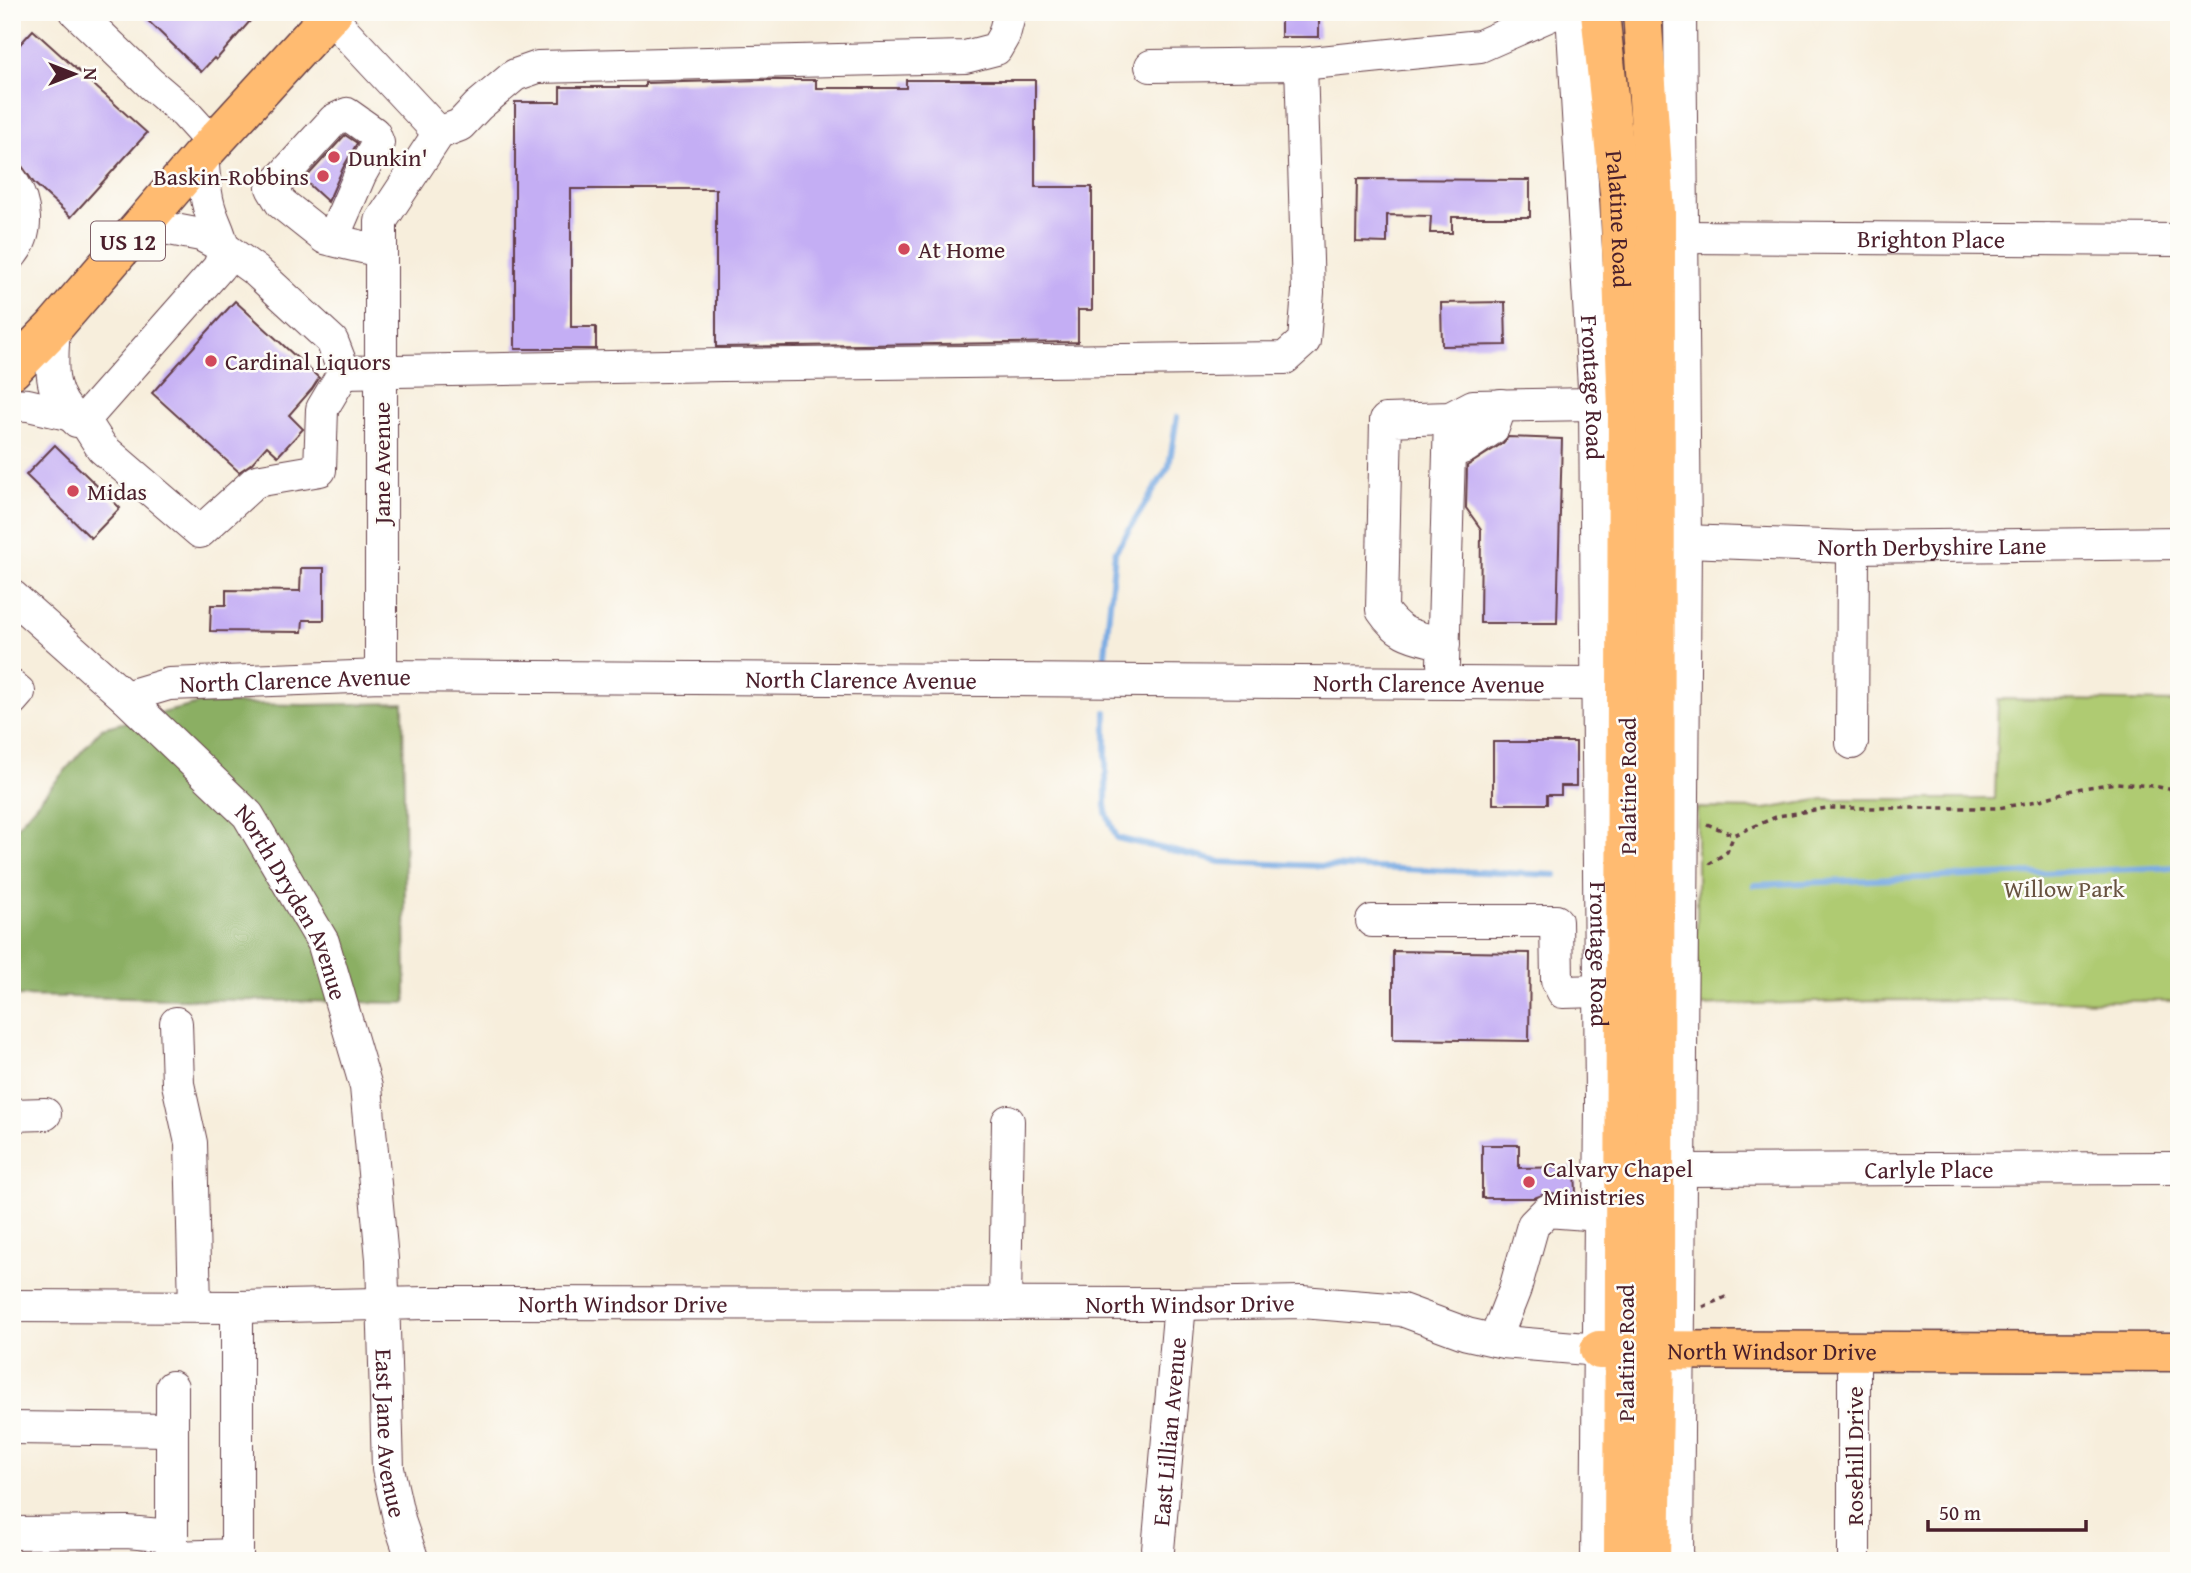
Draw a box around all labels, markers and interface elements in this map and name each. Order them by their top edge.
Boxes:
north arrow [38,38,108,108]
text: N [77,68,105,81]
place label: Dunkin' [348,140,428,175]
street label: Palatine Road [1597,148,1640,289]
marker: Dunkin' [326,149,342,165]
place label: Baskin-Robbins [153,159,309,194]
marker: Baskin-Robbins [315,168,331,184]
street label: Brighton Place [1857,221,2005,256]
road number: US 12 [91,222,165,260]
place label: At Home [918,232,1005,267]
marker: At Home [896,241,912,257]
street label: Frontage Road [1572,314,1613,460]
place label: Cardinal Liquors [225,344,391,379]
marker: Cardinal Liquors [203,353,219,369]
street label: Jane Avenue [364,402,399,527]
place label: Midas [87,474,147,509]
marker: Midas [65,483,81,499]
street label: North Derbyshire Lane [1817,527,2047,565]
street label: North Clarence Avenue [179,658,411,701]
street label: North Clarence Avenue [745,661,977,697]
street label: North Clarence Avenue [1313,665,1545,701]
street label: Palatine Road [1610,717,1645,855]
street label: North Dryden Avenue [228,795,357,1004]
park label: Willow Park [2003,871,2125,906]
street label: Frontage Road [1582,881,1618,1027]
place label: Calvary Chapel Ministries [1543,1151,1693,1214]
street label: Carlyle Place [1864,1151,1994,1187]
marker: Calvary Chapel Ministries [1521,1174,1537,1190]
street label: Palatine Road [1608,1284,1643,1422]
street label: North Windsor Drive [1085,1285,1295,1322]
street label: North Windsor Drive [518,1286,728,1321]
street label: North Windsor Drive [1667,1333,1877,1368]
street label: East Lillian Avenue [1143,1336,1194,1527]
street label: East Jane Avenue [367,1348,416,1521]
street label: Rosehill Drive [1837,1386,1872,1526]
scale bar [1928,1489,2086,1533]
text: 50 m [1939,1497,1981,1528]

